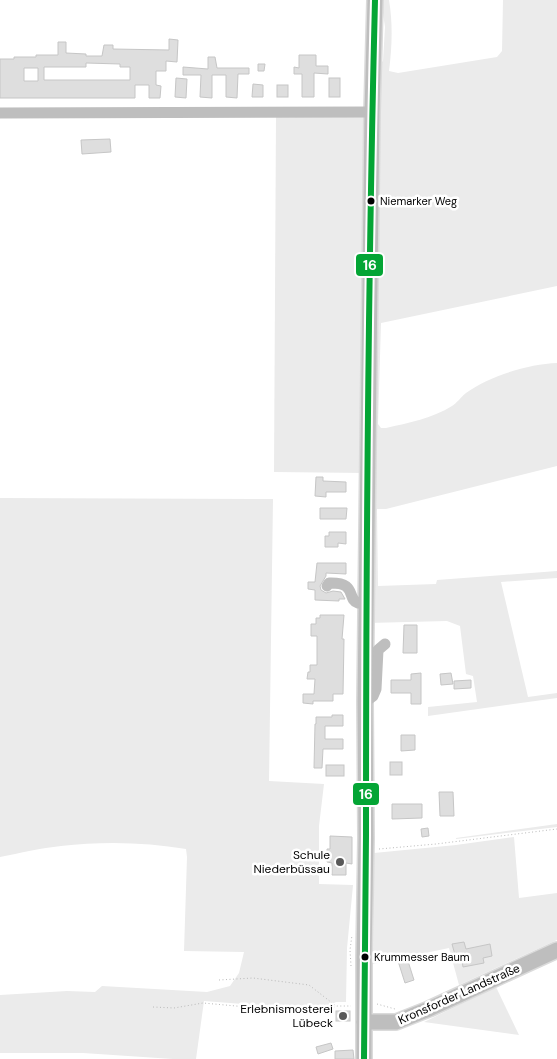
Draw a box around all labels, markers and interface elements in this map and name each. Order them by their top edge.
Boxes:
place label: Niemarker Weg [380,194,457,208]
marker: Niemarker Weg [366,196,376,206]
line badge: 16 [355,253,384,277]
text: 16 [363,256,377,274]
line badge: 16 [352,782,380,806]
text: 16 [359,785,373,803]
place label: Schule Niederbüssau [253,847,330,877]
marker: Schule Niederbüssau [334,856,346,868]
place label: Krummesser Baum [374,950,470,964]
marker: Krummesser Baum [360,952,370,962]
street label: Kronsforder Landstraße [396,960,523,1028]
place label: Erlebnismosterei Lübeck [240,1001,333,1031]
marker: Erlebnismosterei Lübeck [337,1010,349,1022]

